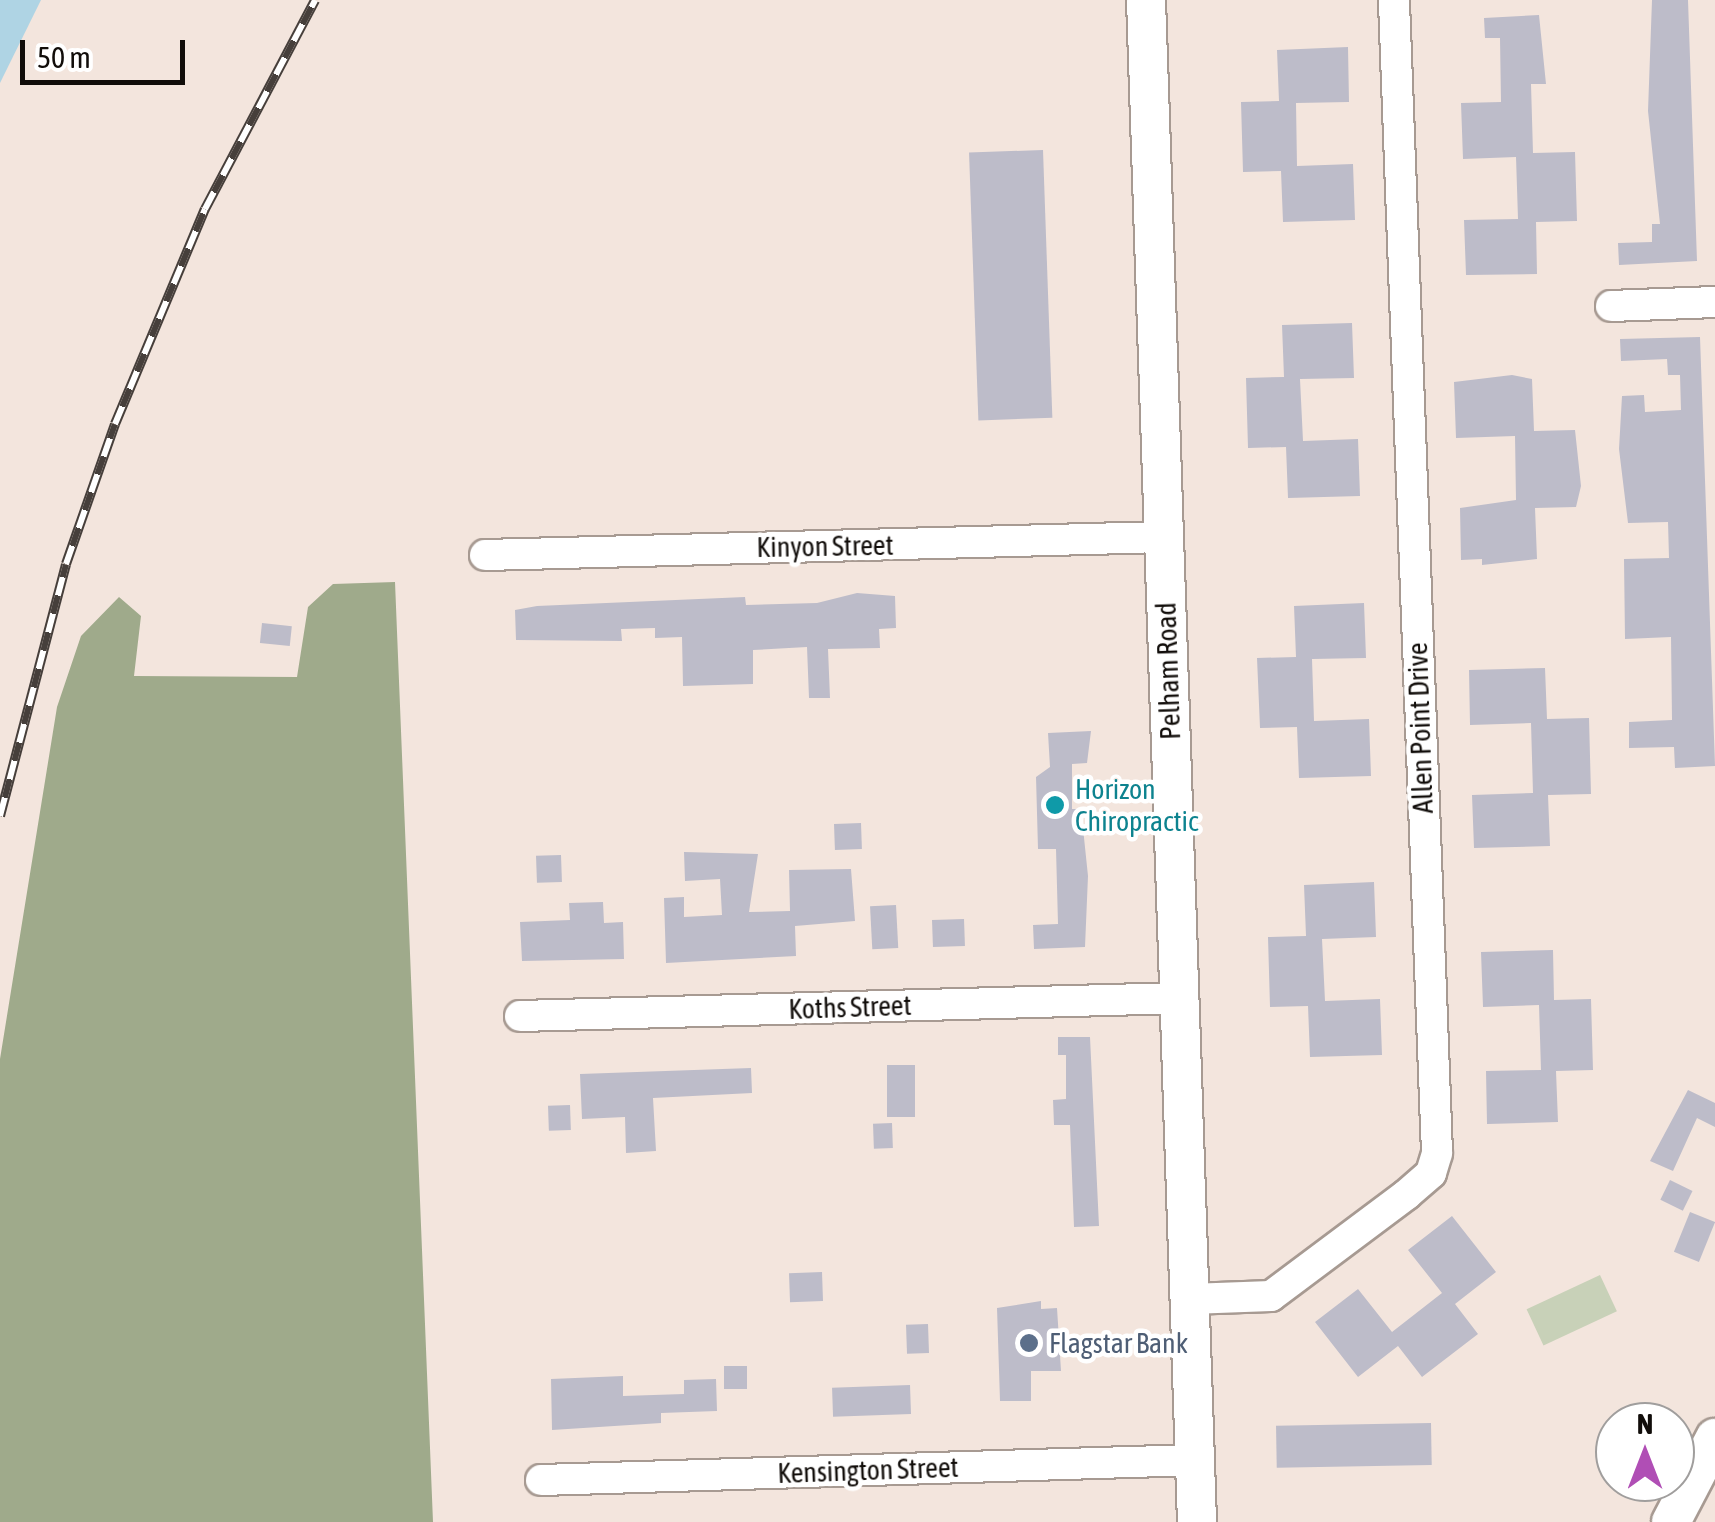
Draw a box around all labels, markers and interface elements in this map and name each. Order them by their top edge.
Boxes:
scale bar [25,20,190,82]
text: 50 m [37,40,91,74]
street label: Kinyon Street [756,528,894,564]
street label: Pelham Road [1149,602,1187,740]
street label: Allen Point Drive [1400,642,1440,814]
place label: Horizon Chiropractic [1075,772,1198,838]
marker: Horizon Chiropractic [1044,794,1066,816]
street label: Koths Street [788,988,912,1026]
place label: Flagstar Bank [1049,1326,1188,1360]
marker: Flagstar Bank [1018,1332,1040,1354]
north arrow [1595,1402,1695,1502]
text: N [1637,1408,1653,1440]
street label: Kensington Street [777,1450,959,1490]

